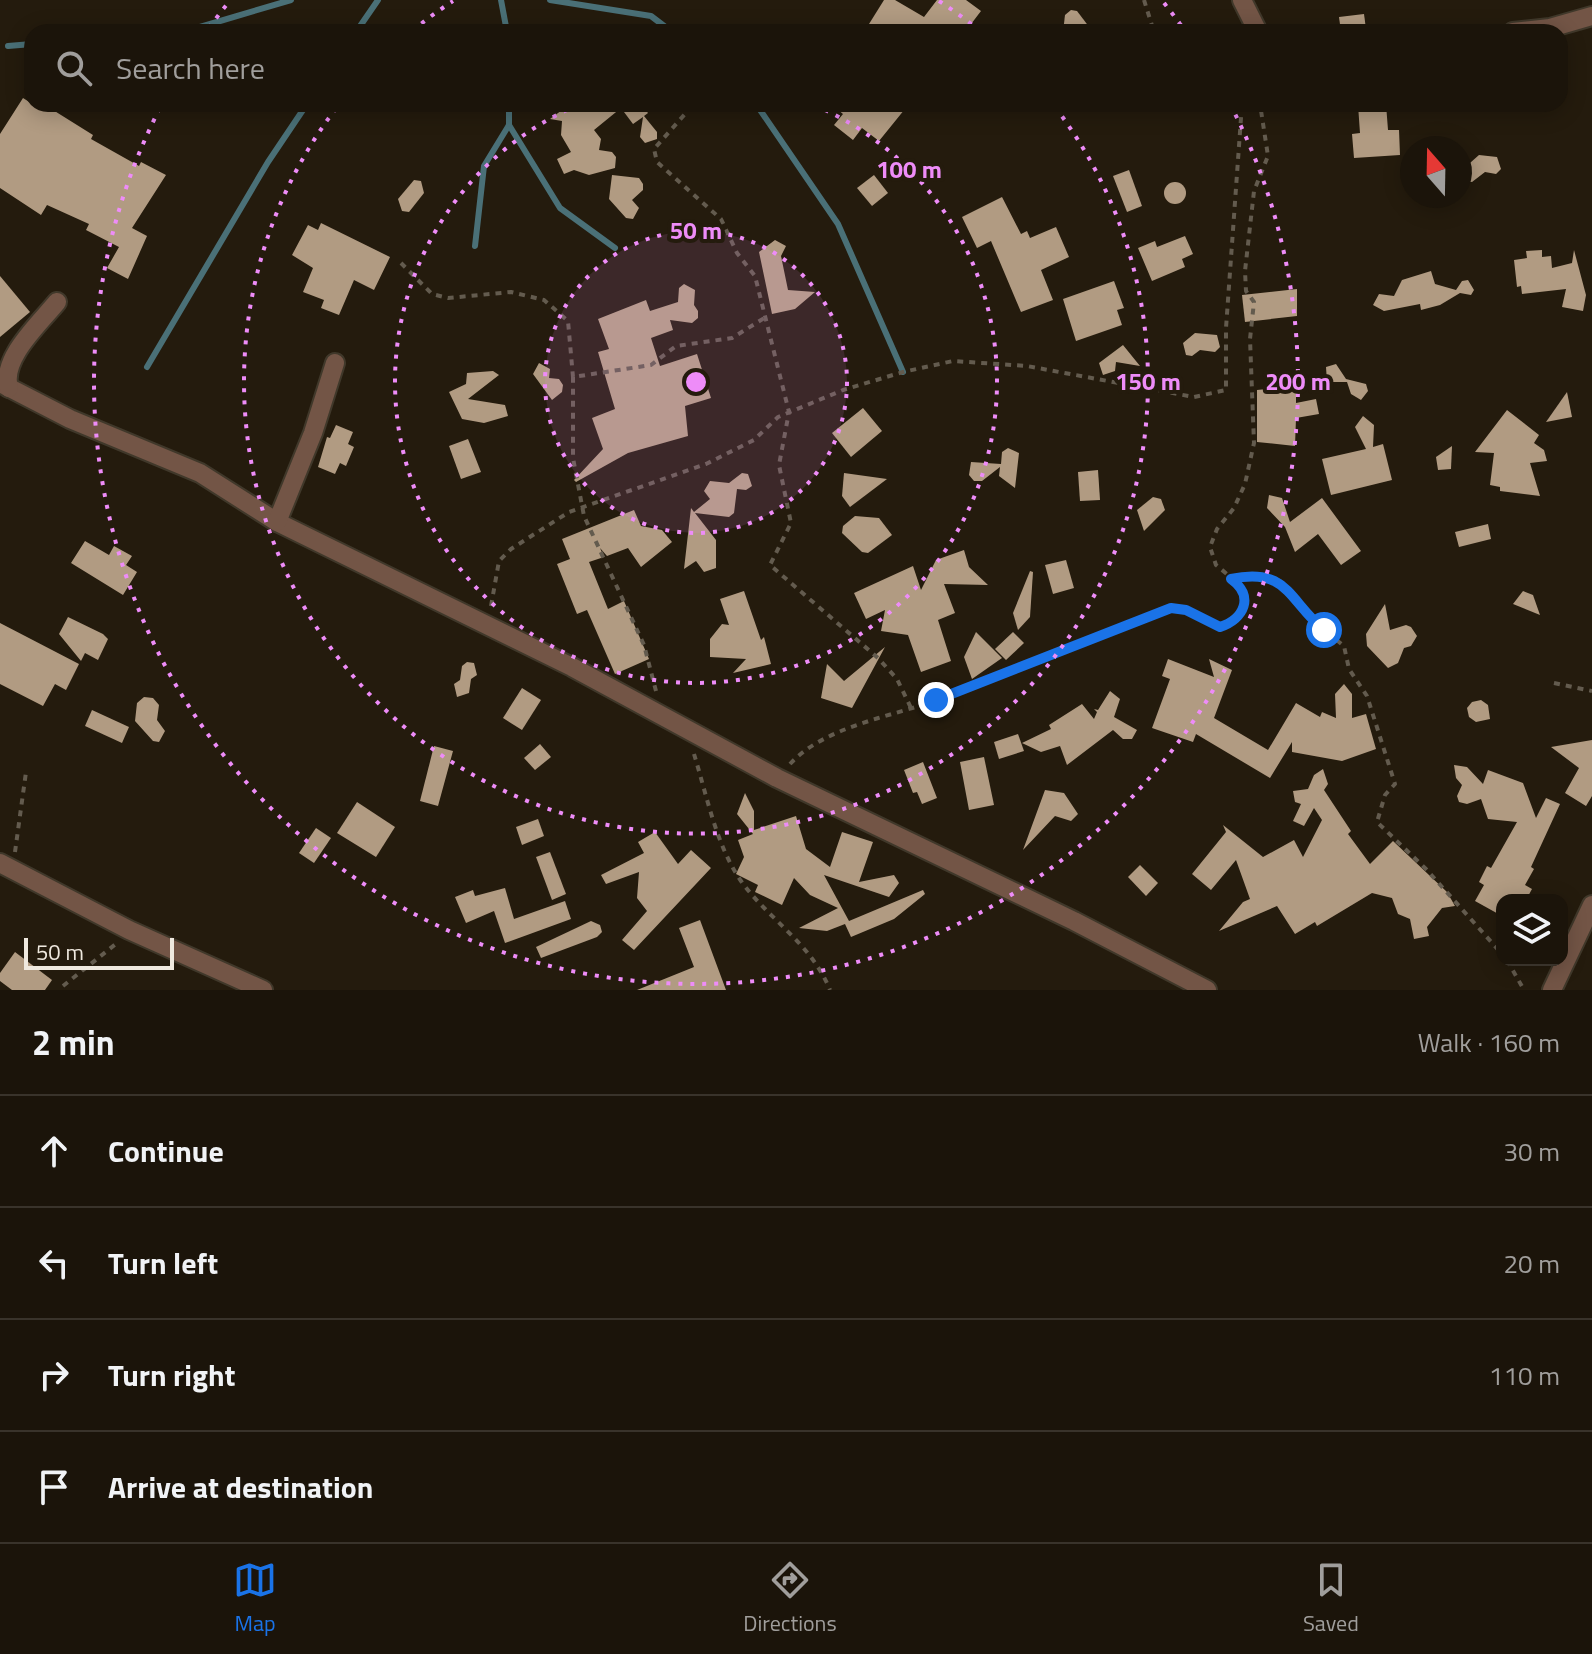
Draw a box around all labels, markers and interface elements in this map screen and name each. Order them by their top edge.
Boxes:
search box [24,24,1568,112]
text: Search here [116,45,265,91]
icon: search [52,46,96,90]
north arrow [1400,136,1472,208]
text: 100 m [876,151,942,187]
text: 50 m [670,212,722,248]
text: 150 m [1115,363,1181,399]
text: 200 m [1265,363,1331,399]
centre of rings [682,368,710,396]
route start [1306,612,1342,648]
route end [918,682,954,718]
map controls [1496,894,1568,966]
button: layers [1496,894,1568,966]
scale bar [24,934,174,970]
text: 50 m [36,935,84,969]
text: 2 min [32,1016,115,1068]
text: Walk · 160 m [1418,1023,1560,1062]
text: Continue [108,1128,224,1174]
icon: ahead [32,1129,76,1173]
text: 30 m [1503,1132,1560,1171]
text: Turn left [108,1240,218,1286]
icon: left [32,1241,76,1285]
text: 20 m [1503,1244,1560,1283]
text: Turn right [108,1352,236,1398]
icon: right [32,1353,76,1397]
text: 110 m [1489,1356,1560,1395]
text: Arrive at destination [108,1464,373,1510]
icon: arrive [32,1465,76,1509]
tab: Map [233,1558,277,1640]
tab: Directions [743,1558,837,1640]
tab: Saved [1303,1558,1359,1640]

